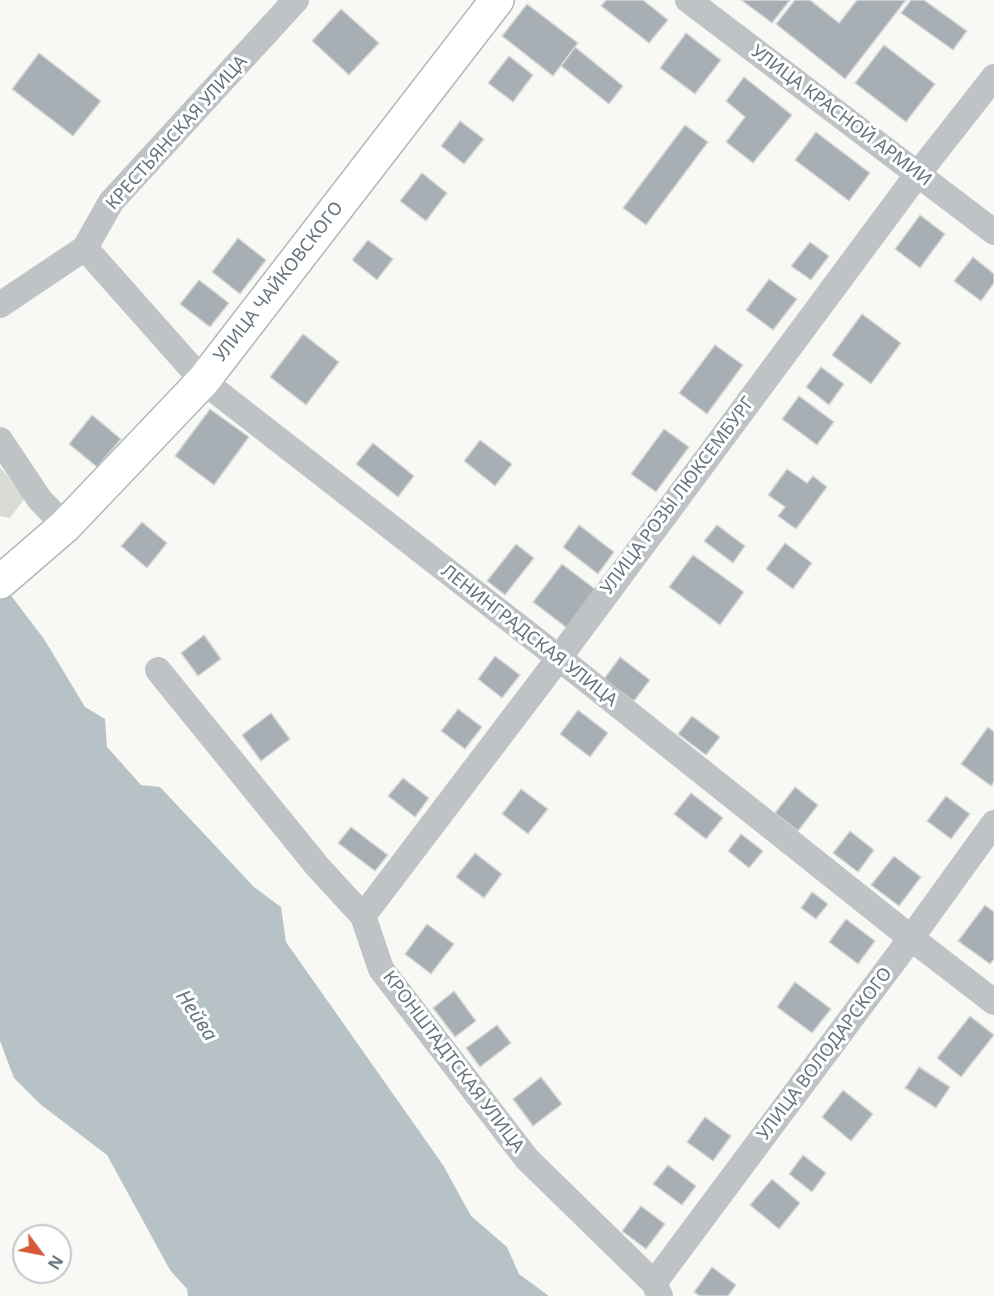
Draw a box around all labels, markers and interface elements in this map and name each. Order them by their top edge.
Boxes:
street label: УЛИЦА КРАСНОЙ АРМИИ [747,41,935,191]
street label: КРЕСТЬЯНСКАЯ УЛИЦА [102,51,252,215]
street label: УЛИЦА ЧАЙКОВСКОГО [210,198,348,366]
street label: УЛИЦА РОЗЫ ЛЮКСЕМБУРГ [597,393,759,599]
street label: ЛЕНИНГРАДСКАЯ УЛИЦА [437,561,621,711]
street label: УЛИЦА ВОЛОДАРСКОГО [753,963,897,1145]
street label: КРОНШТАДТСКАЯ УЛИЦА [378,967,528,1157]
water label: Нейва [170,986,222,1046]
north arrow [12,1224,72,1284]
text: N [43,1251,68,1274]

